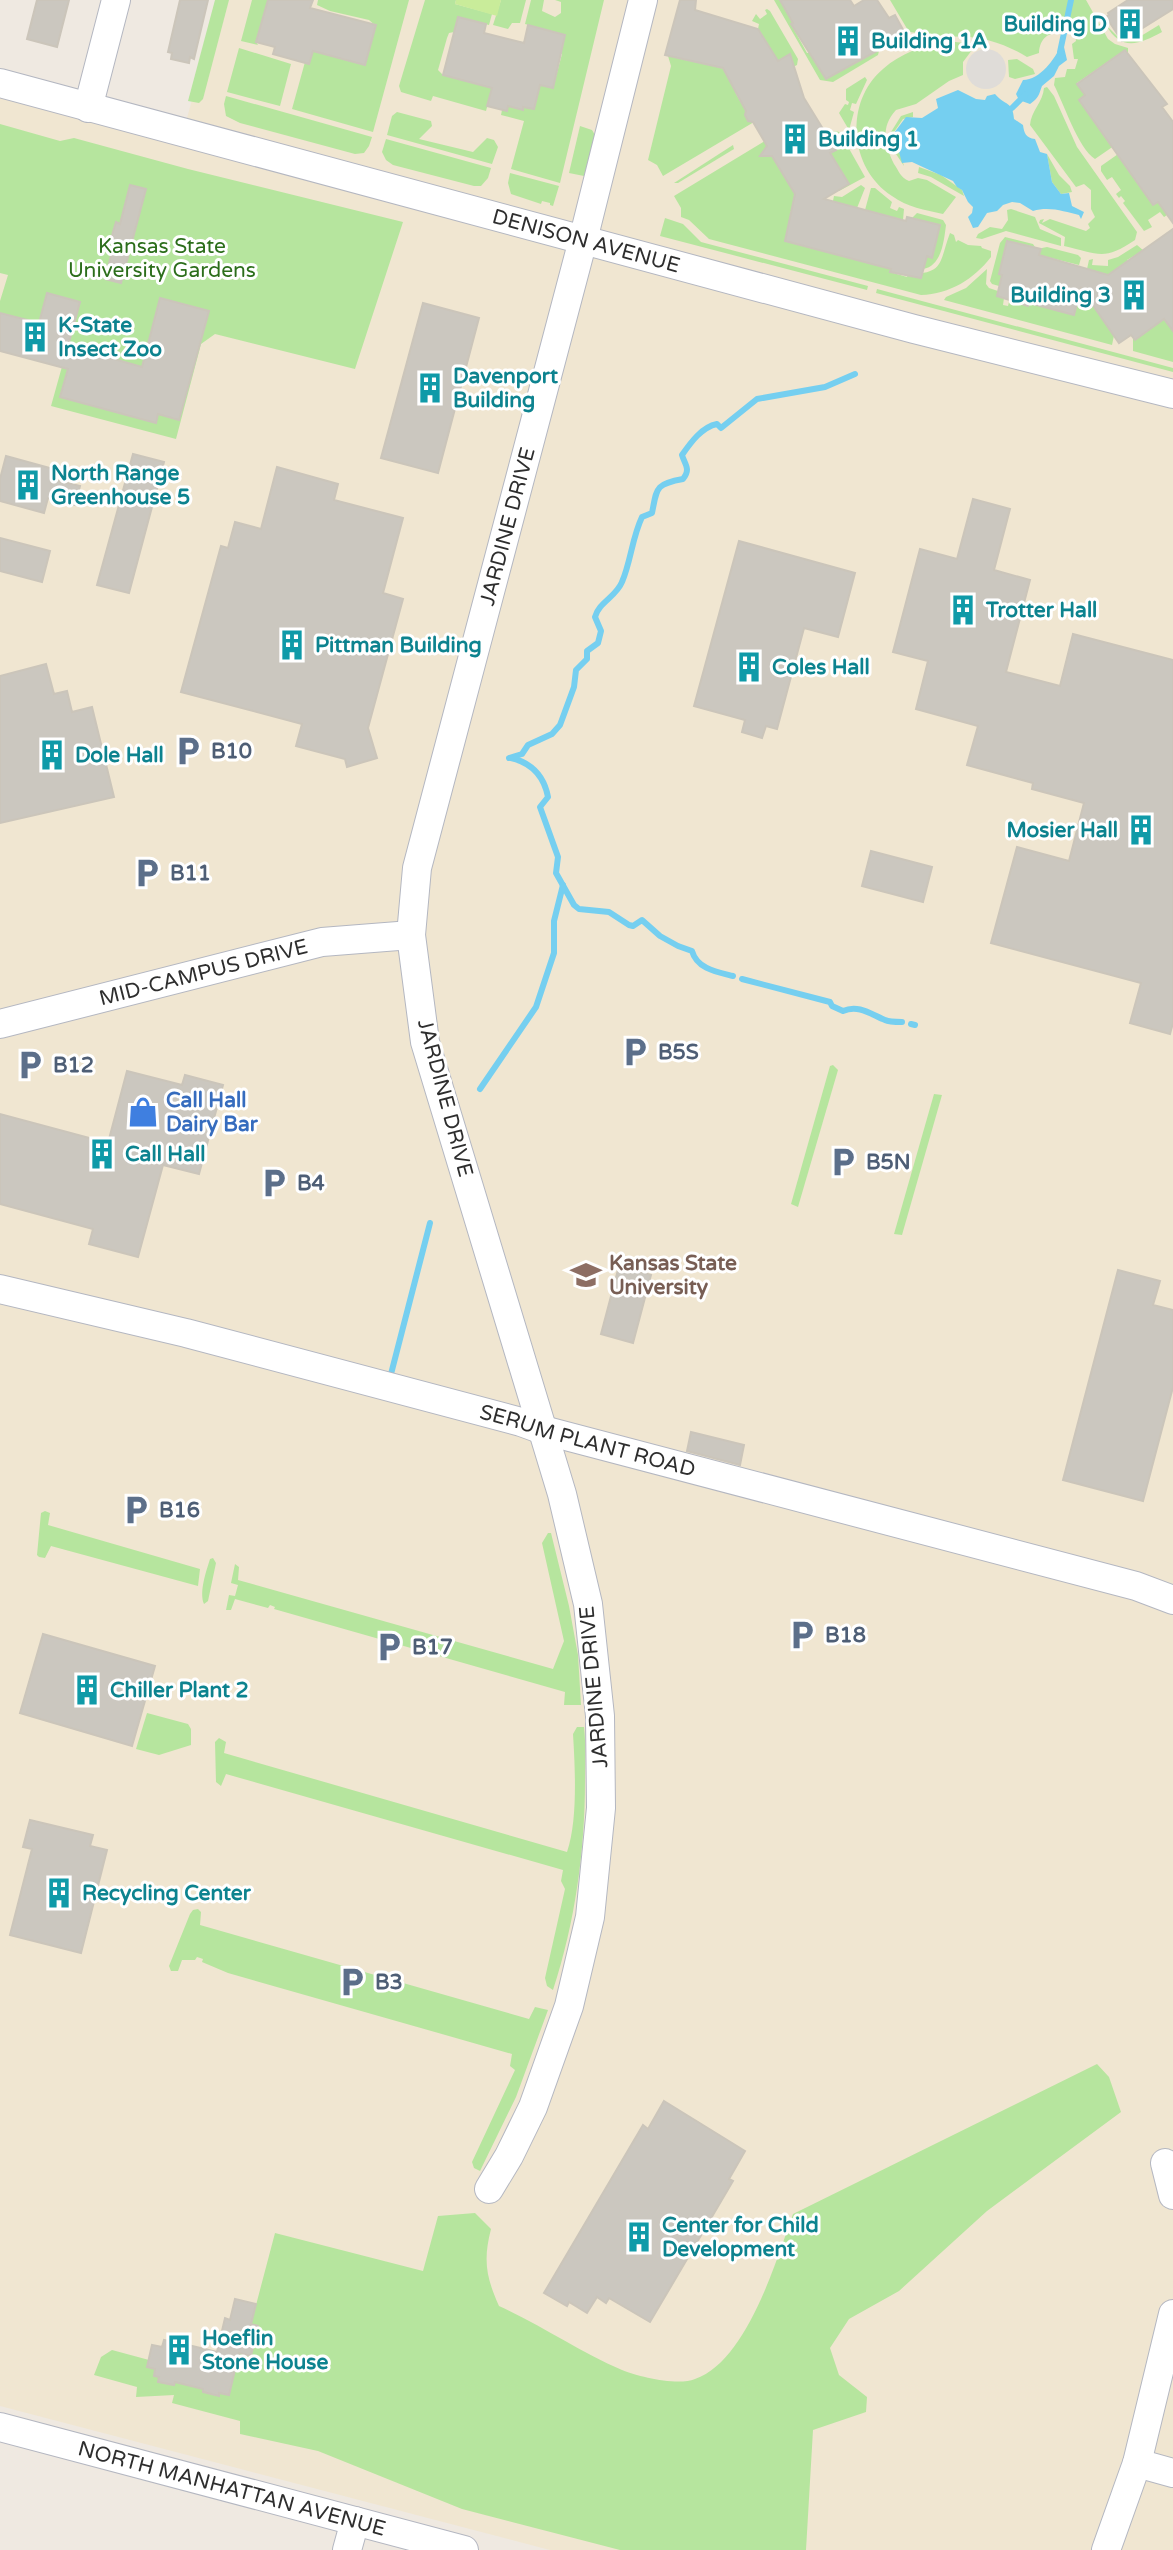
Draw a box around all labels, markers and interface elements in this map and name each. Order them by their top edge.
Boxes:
building icon: Building D [1113,7,1147,41]
place label: Building D [1004,12,1107,37]
building icon: Building 1A [831,24,865,58]
place label: Building 1A [871,29,988,54]
building icon: Building 1 [778,122,812,156]
place label: Building 1 [818,127,919,152]
street label: DENISON AVENUE [490,204,683,278]
park label: Kansas State University Gardens [68,234,256,283]
building icon: Building 3 [1117,278,1151,312]
place label: Building 3 [1010,283,1111,308]
place label: K-State Insect Zoo [58,313,162,362]
building icon: K-State Insect Zoo [18,320,52,354]
place label: Davenport Building [453,364,558,413]
building icon: Davenport Building [413,371,447,405]
street label: JARDINE DRIVE [474,444,540,608]
place label: North Range Greenhouse 5 [51,461,190,510]
building icon: North Range Greenhouse 5 [11,468,45,502]
building icon: Trotter Hall [946,593,980,627]
place label: Trotter Hall [985,598,1097,623]
building icon: Pittman Building [275,628,309,662]
place label: Pittman Building [315,633,482,658]
building icon: Coles Hall [732,650,766,684]
place label: Coles Hall [772,655,870,680]
parking icon: B10 [171,734,205,768]
building icon: Dole Hall [35,738,69,772]
place label: B10 [211,739,252,764]
place label: Dole Hall [75,743,164,768]
building icon: Mosier Hall [1124,813,1158,847]
place label: Mosier Hall [1006,818,1118,843]
parking icon: B11 [130,856,164,890]
place label: B11 [170,861,211,886]
street label: MID-CAMPUS DRIVE [97,934,310,1011]
street label: JARDINE DRIVE [412,1016,478,1180]
parking icon: B5S [618,1035,652,1069]
place label: B5S [658,1040,699,1065]
parking icon: B12 [13,1048,47,1082]
place label: B12 [53,1053,94,1078]
place label: Call Hall Dairy Bar [166,1088,259,1137]
shop icon: Call Hall Dairy Bar [126,1095,160,1129]
building icon: Call Hall [85,1137,119,1171]
place label: Call Hall [125,1142,205,1167]
parking icon: B5N [826,1145,860,1179]
place label: B5N [866,1150,911,1175]
parking icon: B4 [257,1166,291,1200]
place label: B4 [297,1171,325,1196]
place label: Kansas State University [609,1251,737,1300]
school or university icon: Kansas State University [569,1258,603,1292]
street label: SERUM PLANT ROAD [477,1399,698,1482]
parking icon: B16 [119,1493,153,1527]
place label: B16 [159,1498,200,1523]
street label: JARDINE DRIVE [574,1605,614,1769]
parking icon: B18 [785,1618,819,1652]
place label: B18 [825,1623,866,1648]
parking icon: B17 [372,1630,406,1664]
place label: B17 [412,1635,453,1660]
building icon: Chiller Plant 2 [70,1673,104,1707]
place label: Chiller Plant 2 [110,1678,249,1703]
building icon: Recycling Center [42,1876,76,1910]
place label: Recycling Center [82,1881,252,1906]
parking icon: B3 [335,1965,369,1999]
place label: B3 [375,1970,403,1995]
place label: Center for Child Development [662,2213,819,2262]
building icon: Center for Child Development [622,2220,656,2254]
place label: Hoeflin Stone House [202,2326,328,2375]
building icon: Hoeflin Stone House [162,2333,196,2367]
street label: NORTH MANHATTAN AVENUE [75,2436,389,2541]

